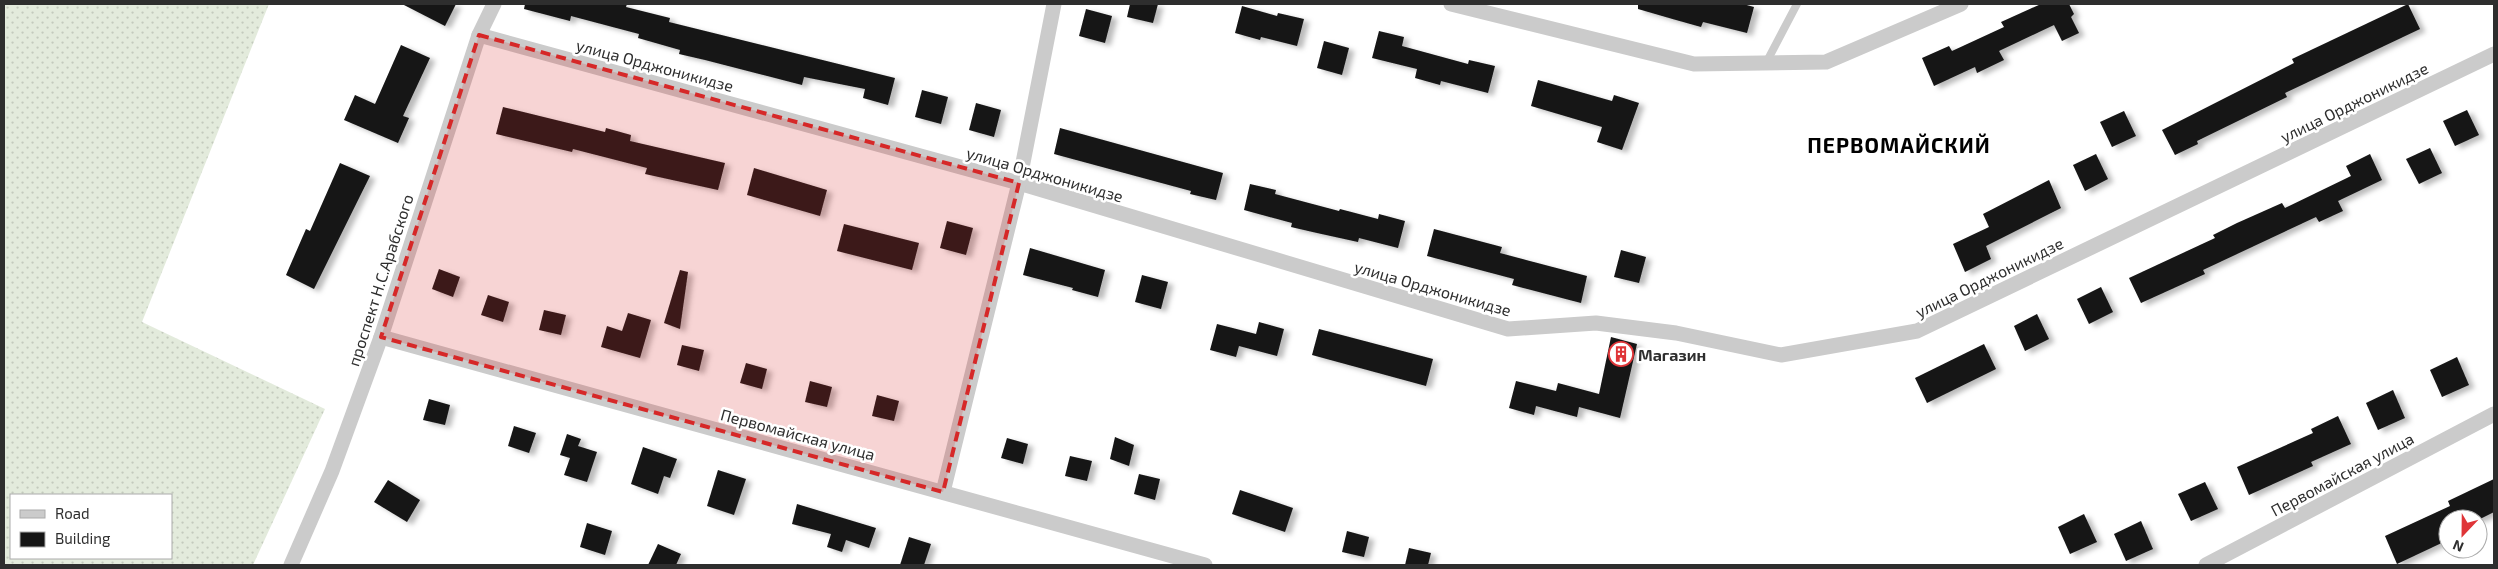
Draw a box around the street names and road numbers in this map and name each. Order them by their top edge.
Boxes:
street label: улица Орджоникидзе [574,35,736,96]
street label: улица Орджоникидзе [2277,58,2431,147]
street label: улица Орджоникидзе [964,143,1125,206]
street label: проспект Н.С.Арабского [343,192,417,368]
street label: улица Орджоникидзе [1912,233,2066,322]
street label: улица Орджоникидзе [1352,257,1513,320]
street label: Первомайская улица [718,404,877,465]
street label: Первомайская улица [2267,428,2417,521]

